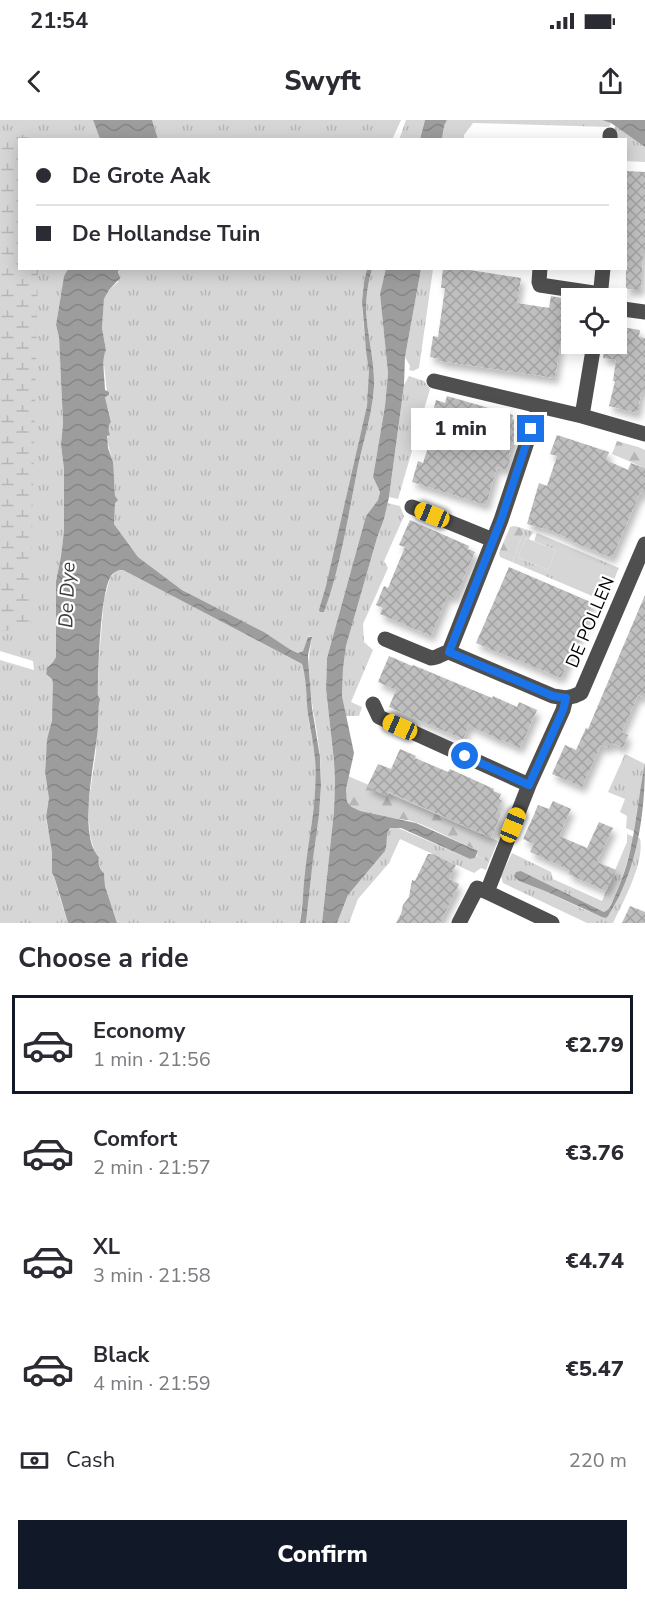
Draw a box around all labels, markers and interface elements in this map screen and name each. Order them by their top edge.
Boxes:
text: 21:54 [30,6,88,36]
text: Swyft [284,63,361,100]
icon: back [18,65,51,98]
icon: share [594,65,627,98]
text: De Grote Aak [72,161,210,191]
text: De Hollandse Tuin [72,219,260,249]
map controls [561,288,627,354]
button: locate [561,288,627,354]
callout: 1 min [411,408,510,450]
text: 1 min [434,415,487,442]
route end [517,415,544,442]
car [412,500,452,530]
water label: De Dye [52,561,82,629]
street label: DE POLLEN [560,573,620,671]
car [380,711,420,743]
route start [451,742,478,769]
car [498,805,528,845]
text: Choose a ride [18,940,189,977]
text: Economy [93,1016,185,1046]
icon: car [21,1018,75,1072]
text: €2.79 [565,1030,624,1060]
text: 1 min · 21:56 [93,1046,211,1073]
text: Comfort [93,1124,177,1154]
icon: car [21,1126,75,1180]
text: €3.76 [565,1138,624,1168]
text: 2 min · 21:57 [93,1154,211,1181]
text: XL [93,1232,120,1262]
icon: car [21,1234,75,1288]
text: €4.74 [565,1246,624,1276]
text: 3 min · 21:58 [93,1262,211,1289]
text: Black [93,1340,149,1370]
icon: car [21,1342,75,1396]
text: €5.47 [565,1354,624,1384]
text: 4 min · 21:59 [93,1370,211,1397]
icon: cash [18,1444,51,1477]
text: Cash [66,1445,115,1475]
text: 220 m [569,1447,627,1474]
button: Confirm [18,1520,627,1589]

